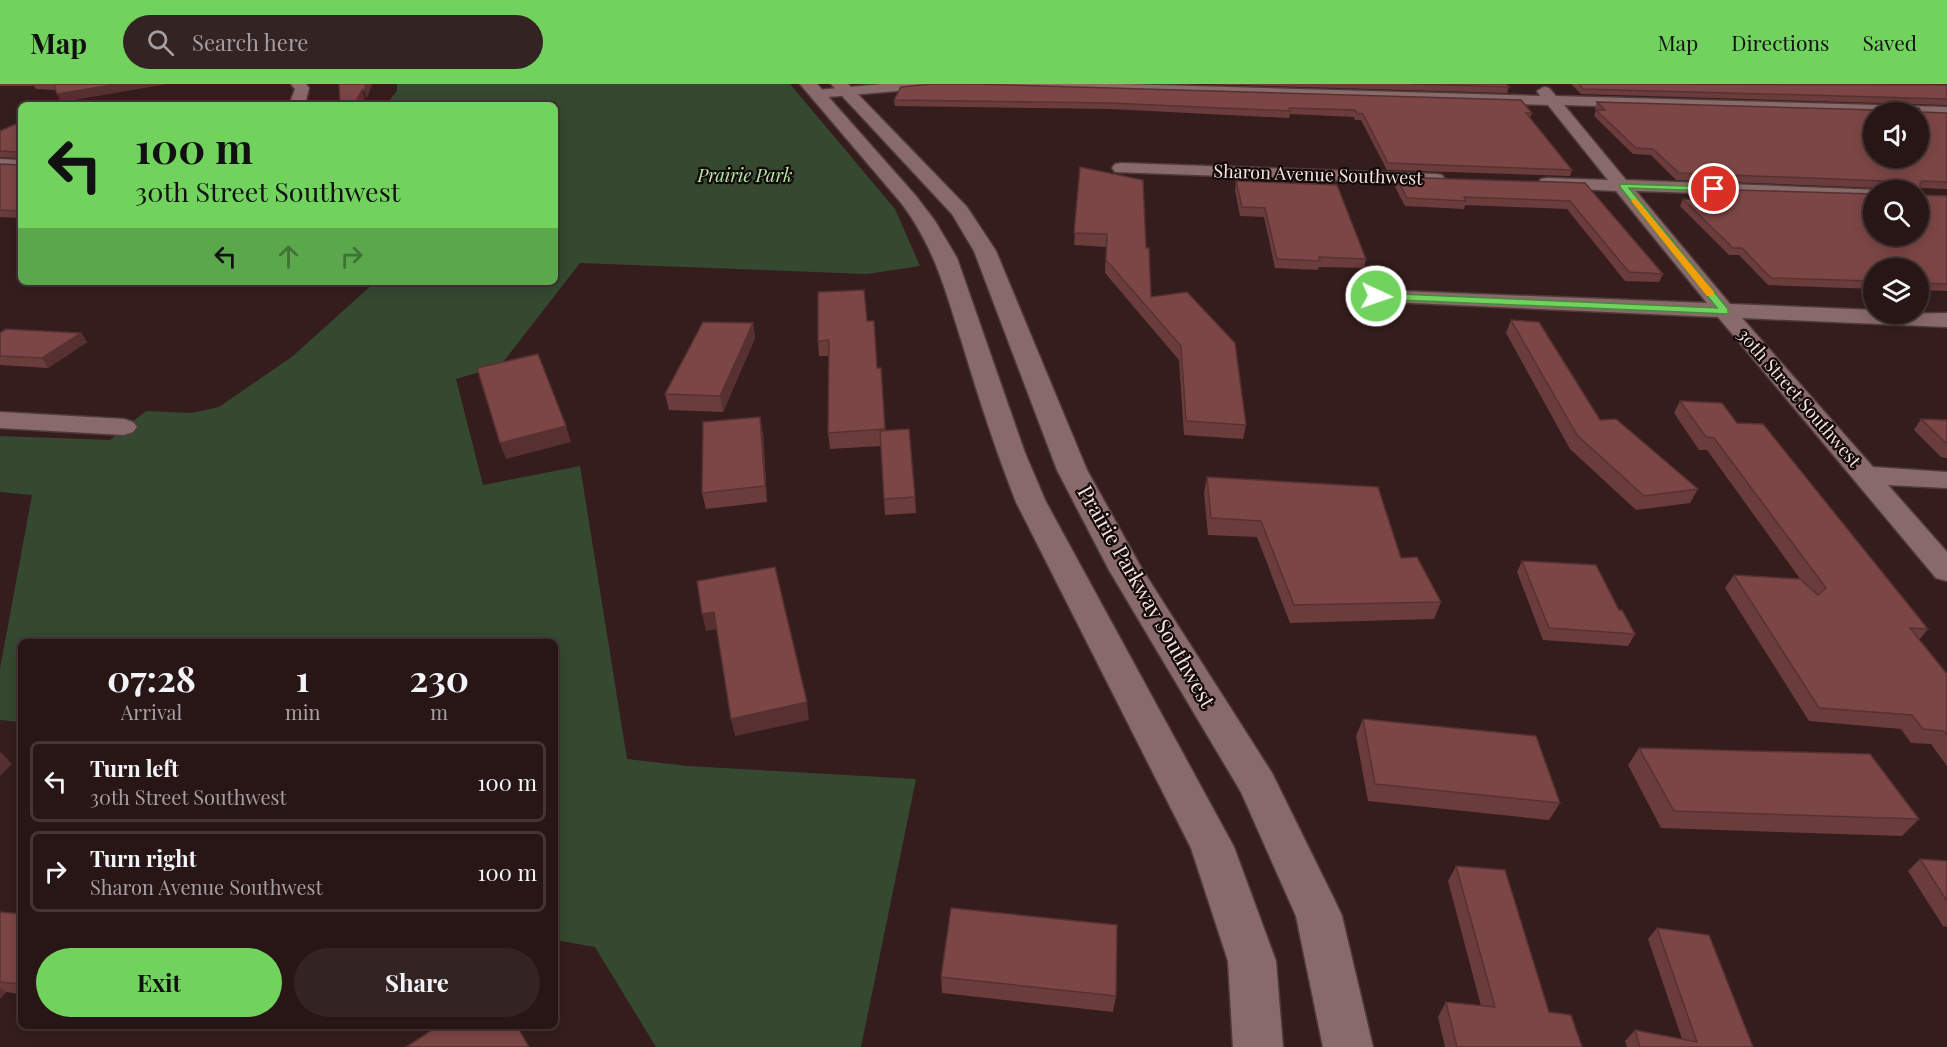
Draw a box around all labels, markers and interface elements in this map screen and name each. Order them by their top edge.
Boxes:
search box [123,15,543,69]
text: Map [30,24,87,61]
icon: search [144,26,177,59]
text: Search here [192,27,308,57]
text: Map [1657,28,1698,56]
text: Directions [1731,28,1829,56]
text: Saved [1862,28,1917,56]
map controls [1863,102,1929,324]
button: sound [1863,102,1929,168]
text: 100 m [135,119,253,175]
icon: left [36,126,114,204]
street label: Sharon Avenue Southwest [1213,158,1424,190]
park label: Prairie Park [697,163,792,187]
pin [1688,163,1739,214]
icon: arrive [1697,172,1730,205]
text: 30th Street Southwest [135,173,400,209]
button: search [1863,180,1929,246]
icon: left [209,240,242,273]
icon: ahead [272,240,305,273]
icon: right [335,240,368,273]
button: layers [1863,258,1929,324]
position arrow [1344,264,1408,328]
street label: 30th Street Southwest [1733,323,1867,472]
street label: Prairie Parkway Southwest [1073,480,1223,713]
text: 07:28 [107,653,196,701]
text: 1 [296,653,310,701]
text: 230 [409,653,469,701]
text: Arrival [121,698,182,725]
text: min [285,698,320,725]
text: m [430,698,448,725]
text: Turn left [90,753,179,783]
icon: left [39,765,72,798]
text: 100 m [477,767,537,797]
text: 30th Street Southwest [90,783,287,810]
text: Turn right [90,843,196,873]
icon: right [39,855,72,888]
text: 100 m [477,857,537,887]
text: Sharon Avenue Southwest [90,873,323,900]
button: Exit [36,948,282,1017]
button: Share [294,948,540,1017]

